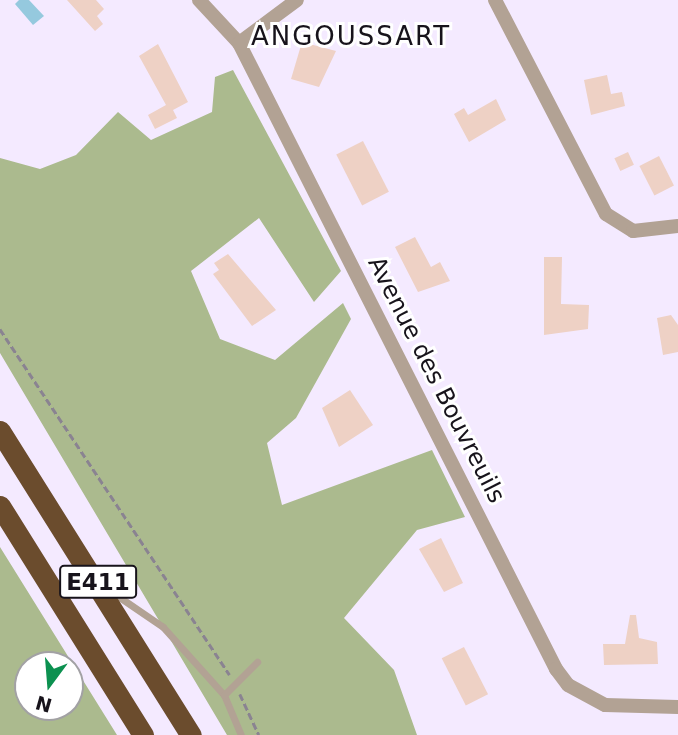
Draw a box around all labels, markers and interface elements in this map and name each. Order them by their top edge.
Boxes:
district label: ANGOUSSART [252,21,450,53]
street label: Avenue des Bouvreuils [361,252,511,508]
road number: E411 [58,562,138,602]
north arrow [14,651,84,721]
text: N [33,691,54,717]

